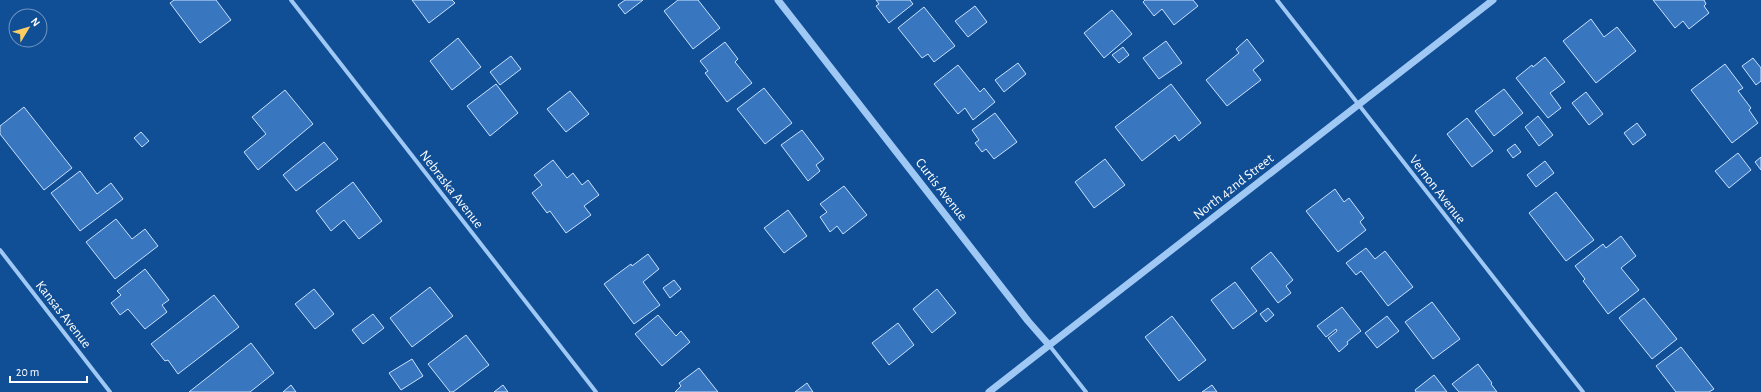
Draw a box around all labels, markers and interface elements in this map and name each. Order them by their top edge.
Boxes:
north arrow [8,8,48,48]
text: N [29,16,42,29]
street label: Nebraska Avenue [417,148,486,231]
street label: North 42nd Street [1191,151,1277,222]
street label: Vernon Avenue [1406,153,1468,226]
street label: Curtis Avenue [913,156,970,223]
street label: Kansas Avenue [33,278,94,351]
scale bar [10,358,87,384]
text: 20 m [16,366,39,378]

